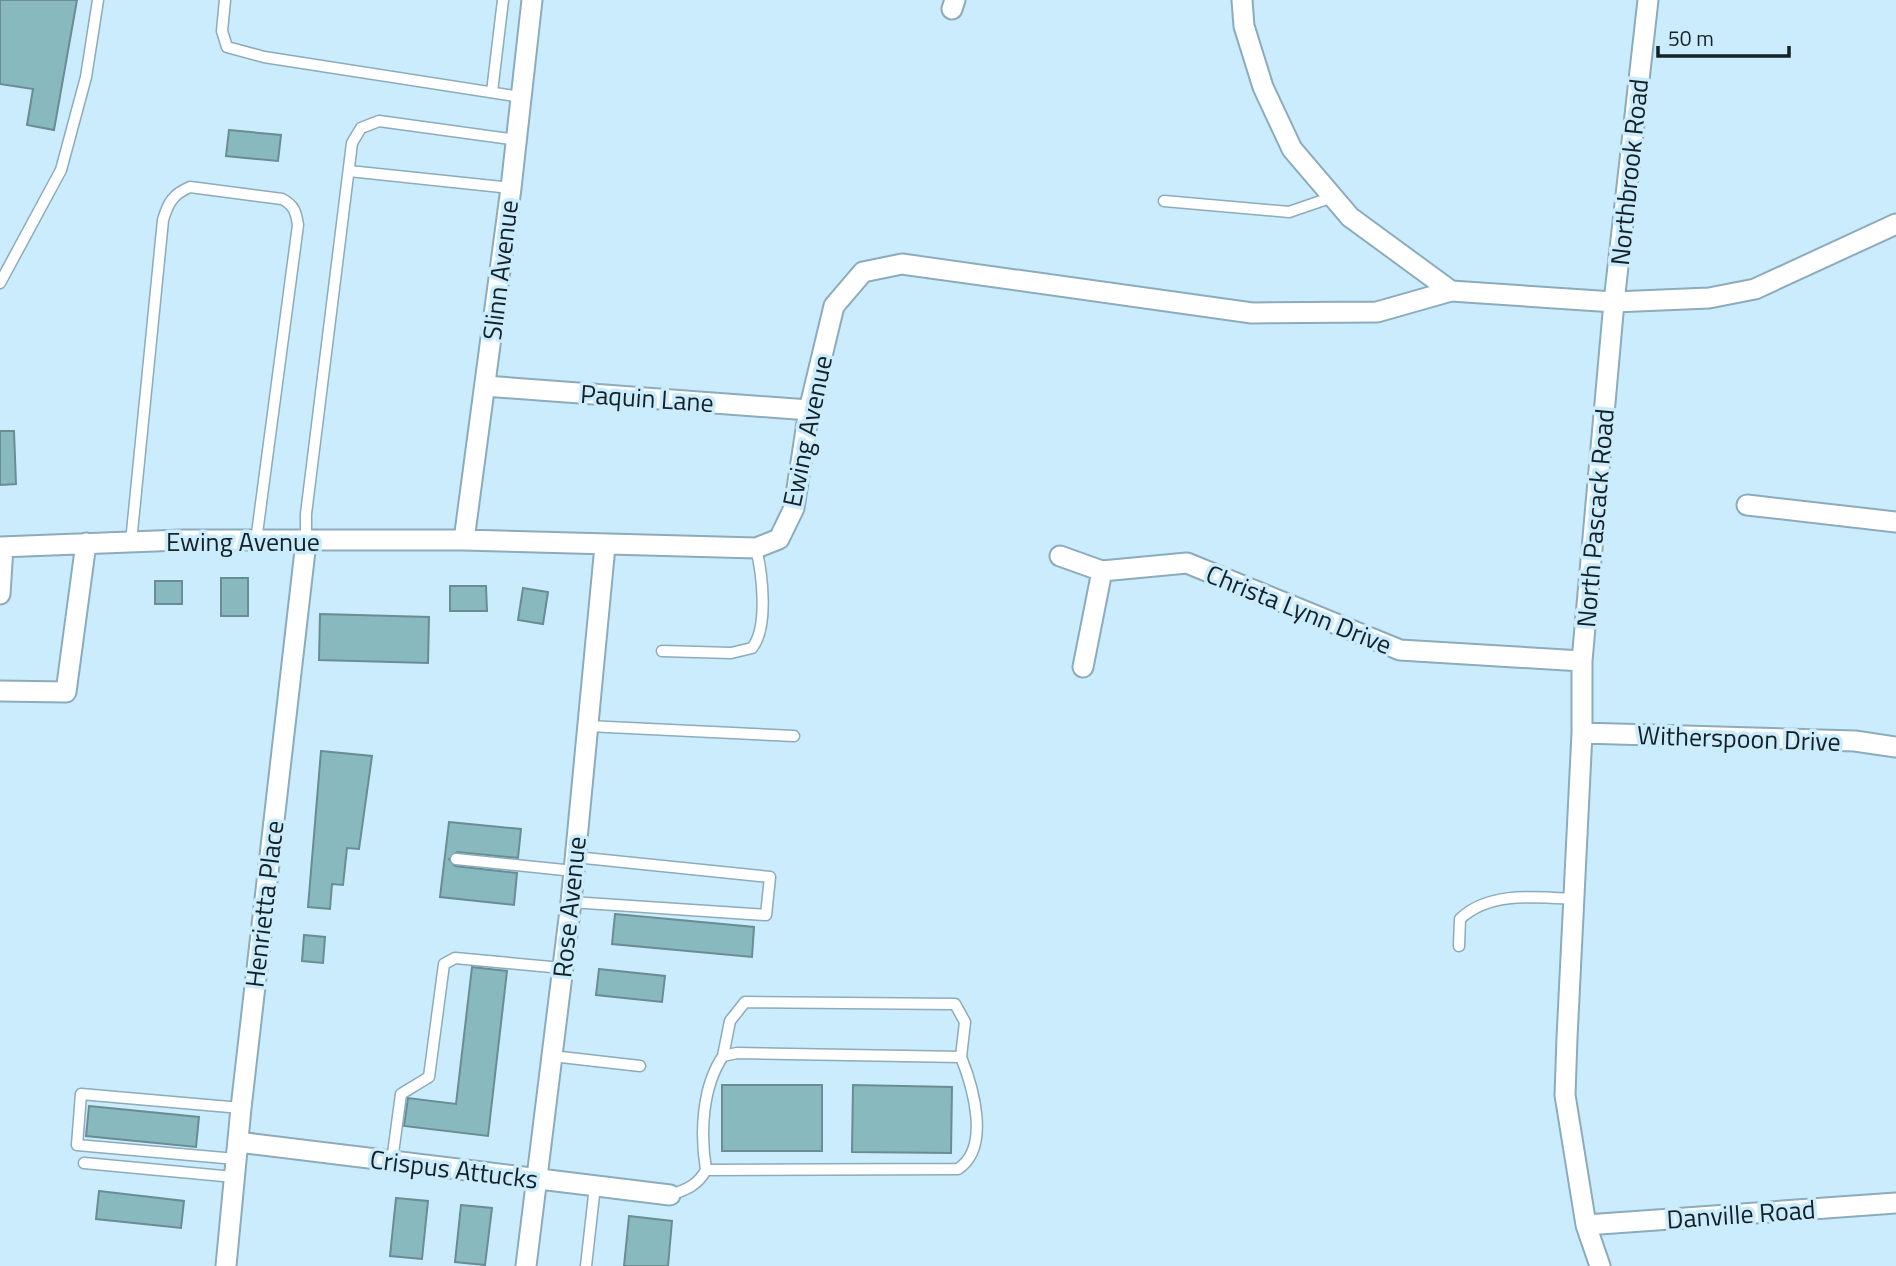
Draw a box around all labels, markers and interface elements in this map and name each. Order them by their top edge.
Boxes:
scale bar [1658,14,1789,58]
text: 50 m [1668,22,1714,54]
street label: Northbrook Road [1600,77,1658,267]
street label: Slinn Avenue [472,198,528,342]
street label: Ewing Avenue [772,352,842,510]
street label: Paquin Lane [579,374,715,422]
street label: North Pascack Road [1566,407,1624,629]
street label: Ewing Avenue [166,522,320,561]
street label: Christa Lynn Drive [1200,554,1398,664]
street label: Witherspoon Drive [1637,715,1841,761]
street label: Henrietta Place [234,818,294,990]
street label: Rose Avenue [542,834,596,980]
street label: Crispus Attucks [368,1139,540,1199]
street label: Danville Road [1665,1189,1817,1239]

